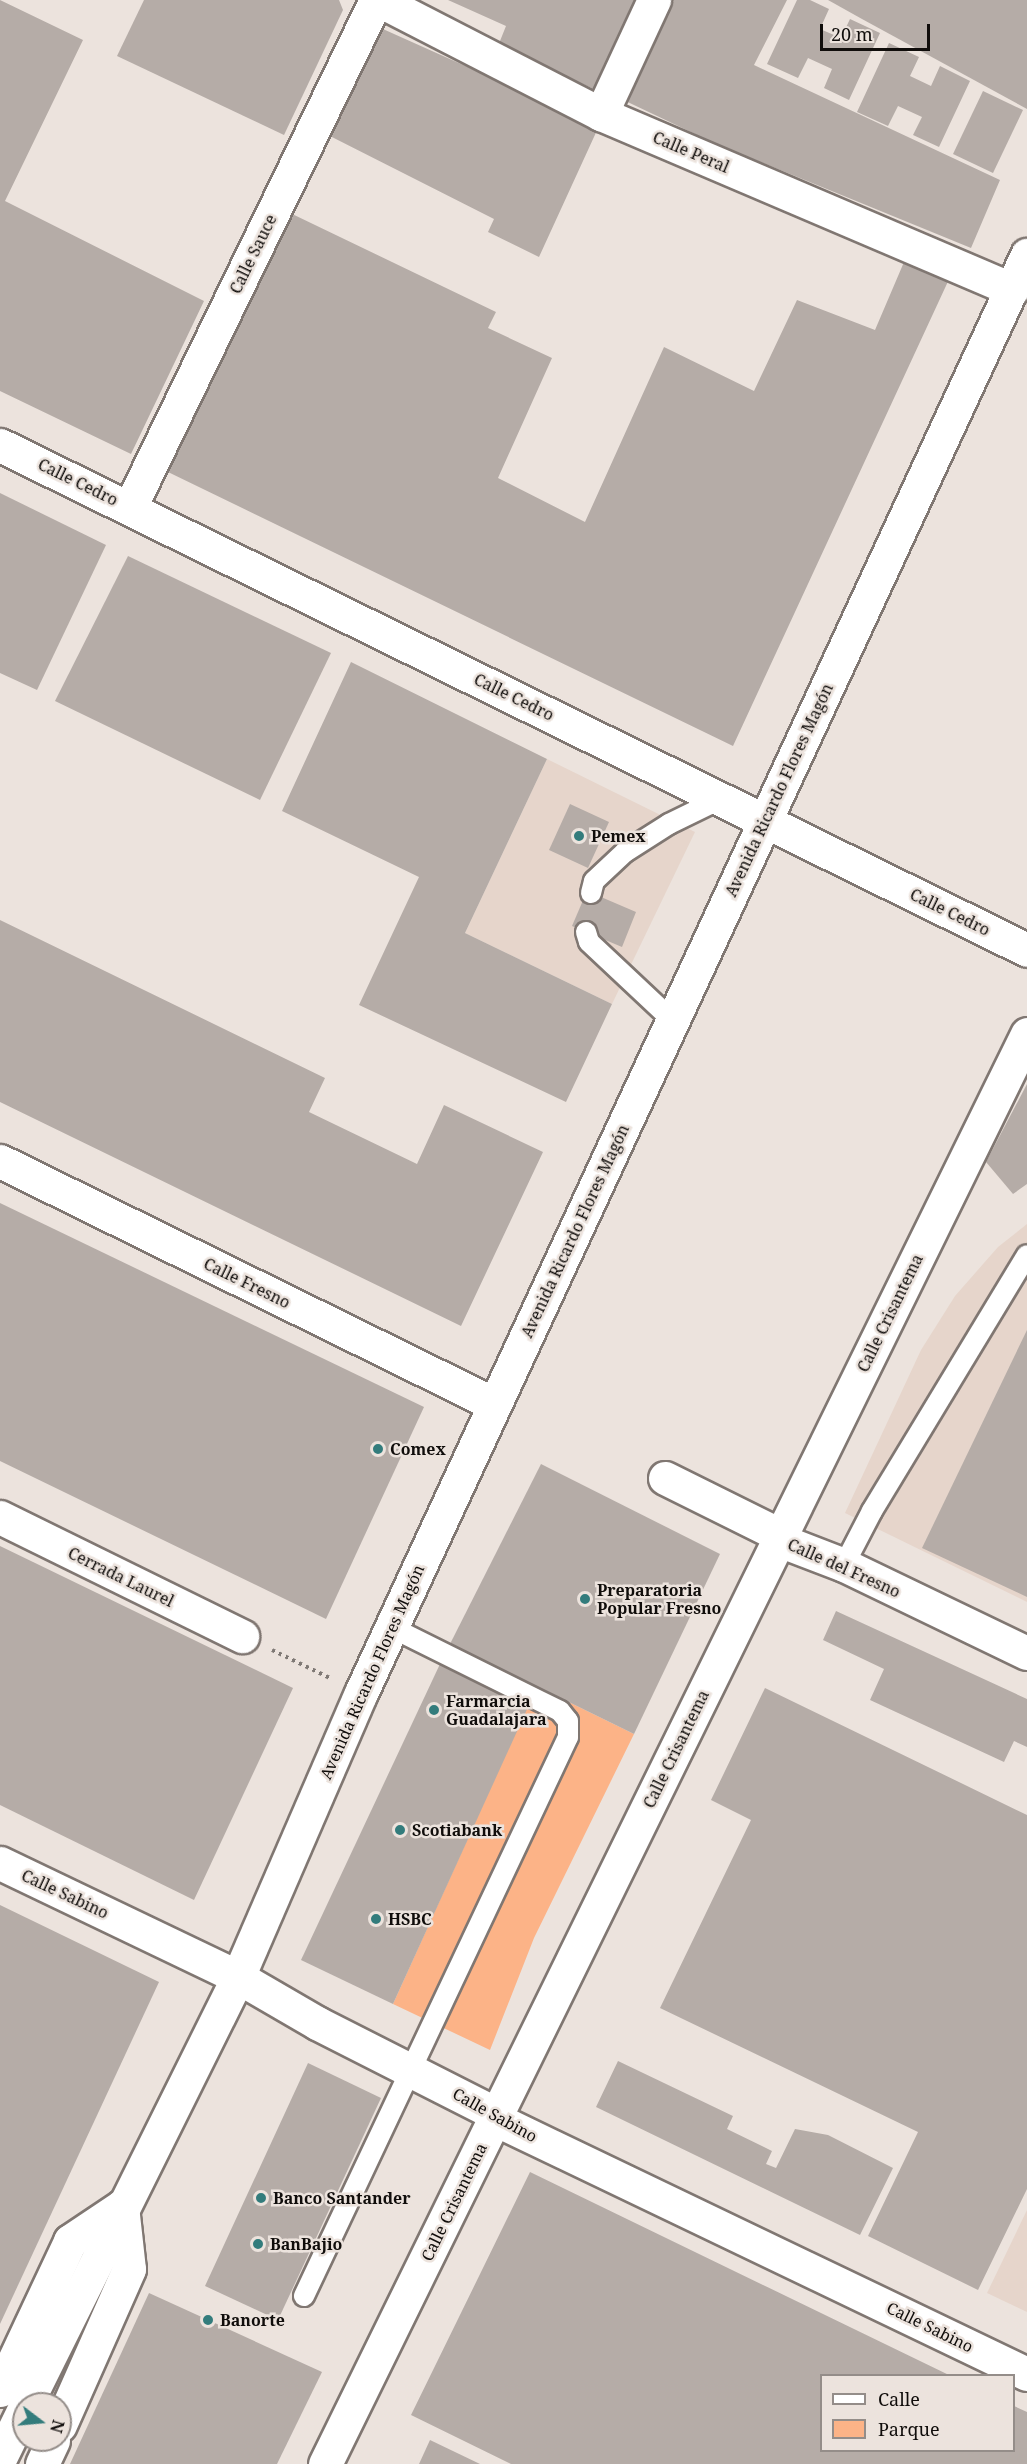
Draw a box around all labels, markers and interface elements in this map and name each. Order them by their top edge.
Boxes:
scale bar [823,12,932,50]
text: 20 m [831,22,873,46]
street label: Calle Peral [650,127,732,177]
street label: Calle Sauce [226,211,280,297]
street label: Calle Cedro [35,454,121,510]
street label: Calle Cedro [471,669,557,725]
street label: Avenida Ricardo Flores Magón [721,680,837,900]
place label: Pemex [591,826,646,846]
marker: Pemex [572,829,586,843]
street label: Calle Cedro [907,884,993,940]
street label: Avenida Ricardo Flores Magón [517,1121,633,1341]
street label: Calle Crisantema [853,1251,927,1375]
street label: Calle Fresno [201,1254,293,1312]
place label: Comex [390,1439,446,1459]
marker: Comex [371,1442,385,1456]
street label: Calle del Fresno [785,1535,903,1601]
street label: Cerrada Laurel [65,1543,177,1611]
street label: Avenida Ricardo Flores Magón [316,1562,428,1782]
place label: Preparatoria Popular Fresno [597,1580,721,1618]
marker: Preparatoria Popular Fresno [578,1592,592,1606]
street label: Calle Crisantema [639,1687,713,1811]
place label: Farmarcia Guadalajara [446,1691,547,1729]
marker: Farmarcia Guadalajara [427,1703,441,1717]
place label: Scotiabank [412,1820,502,1840]
marker: Scotiabank [393,1823,407,1837]
street label: Calle Sabino [18,1866,112,1922]
place label: HSBC [388,1909,432,1929]
marker: HSBC [369,1912,383,1926]
street label: Calle Sabino [449,2084,541,2146]
street label: Calle Crisantema [417,2140,491,2264]
place label: Banco Santander [273,2188,411,2208]
marker: Banco Santander [254,2191,268,2205]
place label: BanBajio [270,2234,342,2254]
marker: BanBajio [251,2237,265,2251]
street label: Calle Sabino [884,2298,976,2356]
place label: Banorte [220,2310,285,2330]
marker: Banorte [201,2313,215,2327]
legend [820,2374,1015,2452]
text: Calle [878,2387,920,2411]
north arrow [12,2392,72,2452]
text: N [45,2417,70,2435]
text: Parque [878,2417,940,2441]

